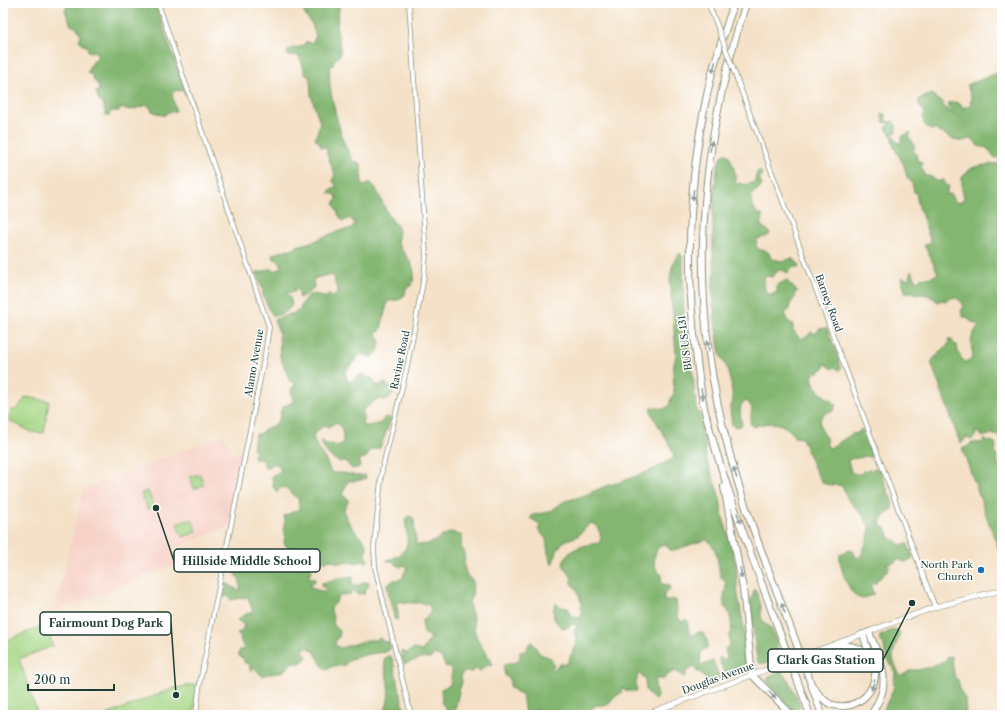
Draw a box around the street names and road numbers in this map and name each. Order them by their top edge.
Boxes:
street label: Barney Road [812,272,846,334]
street label: BUS US-131 [675,314,695,371]
street label: Alamo Avenue [241,328,266,399]
street label: Ravine Road [387,329,413,391]
street label: Douglas Avenue [680,659,756,697]

